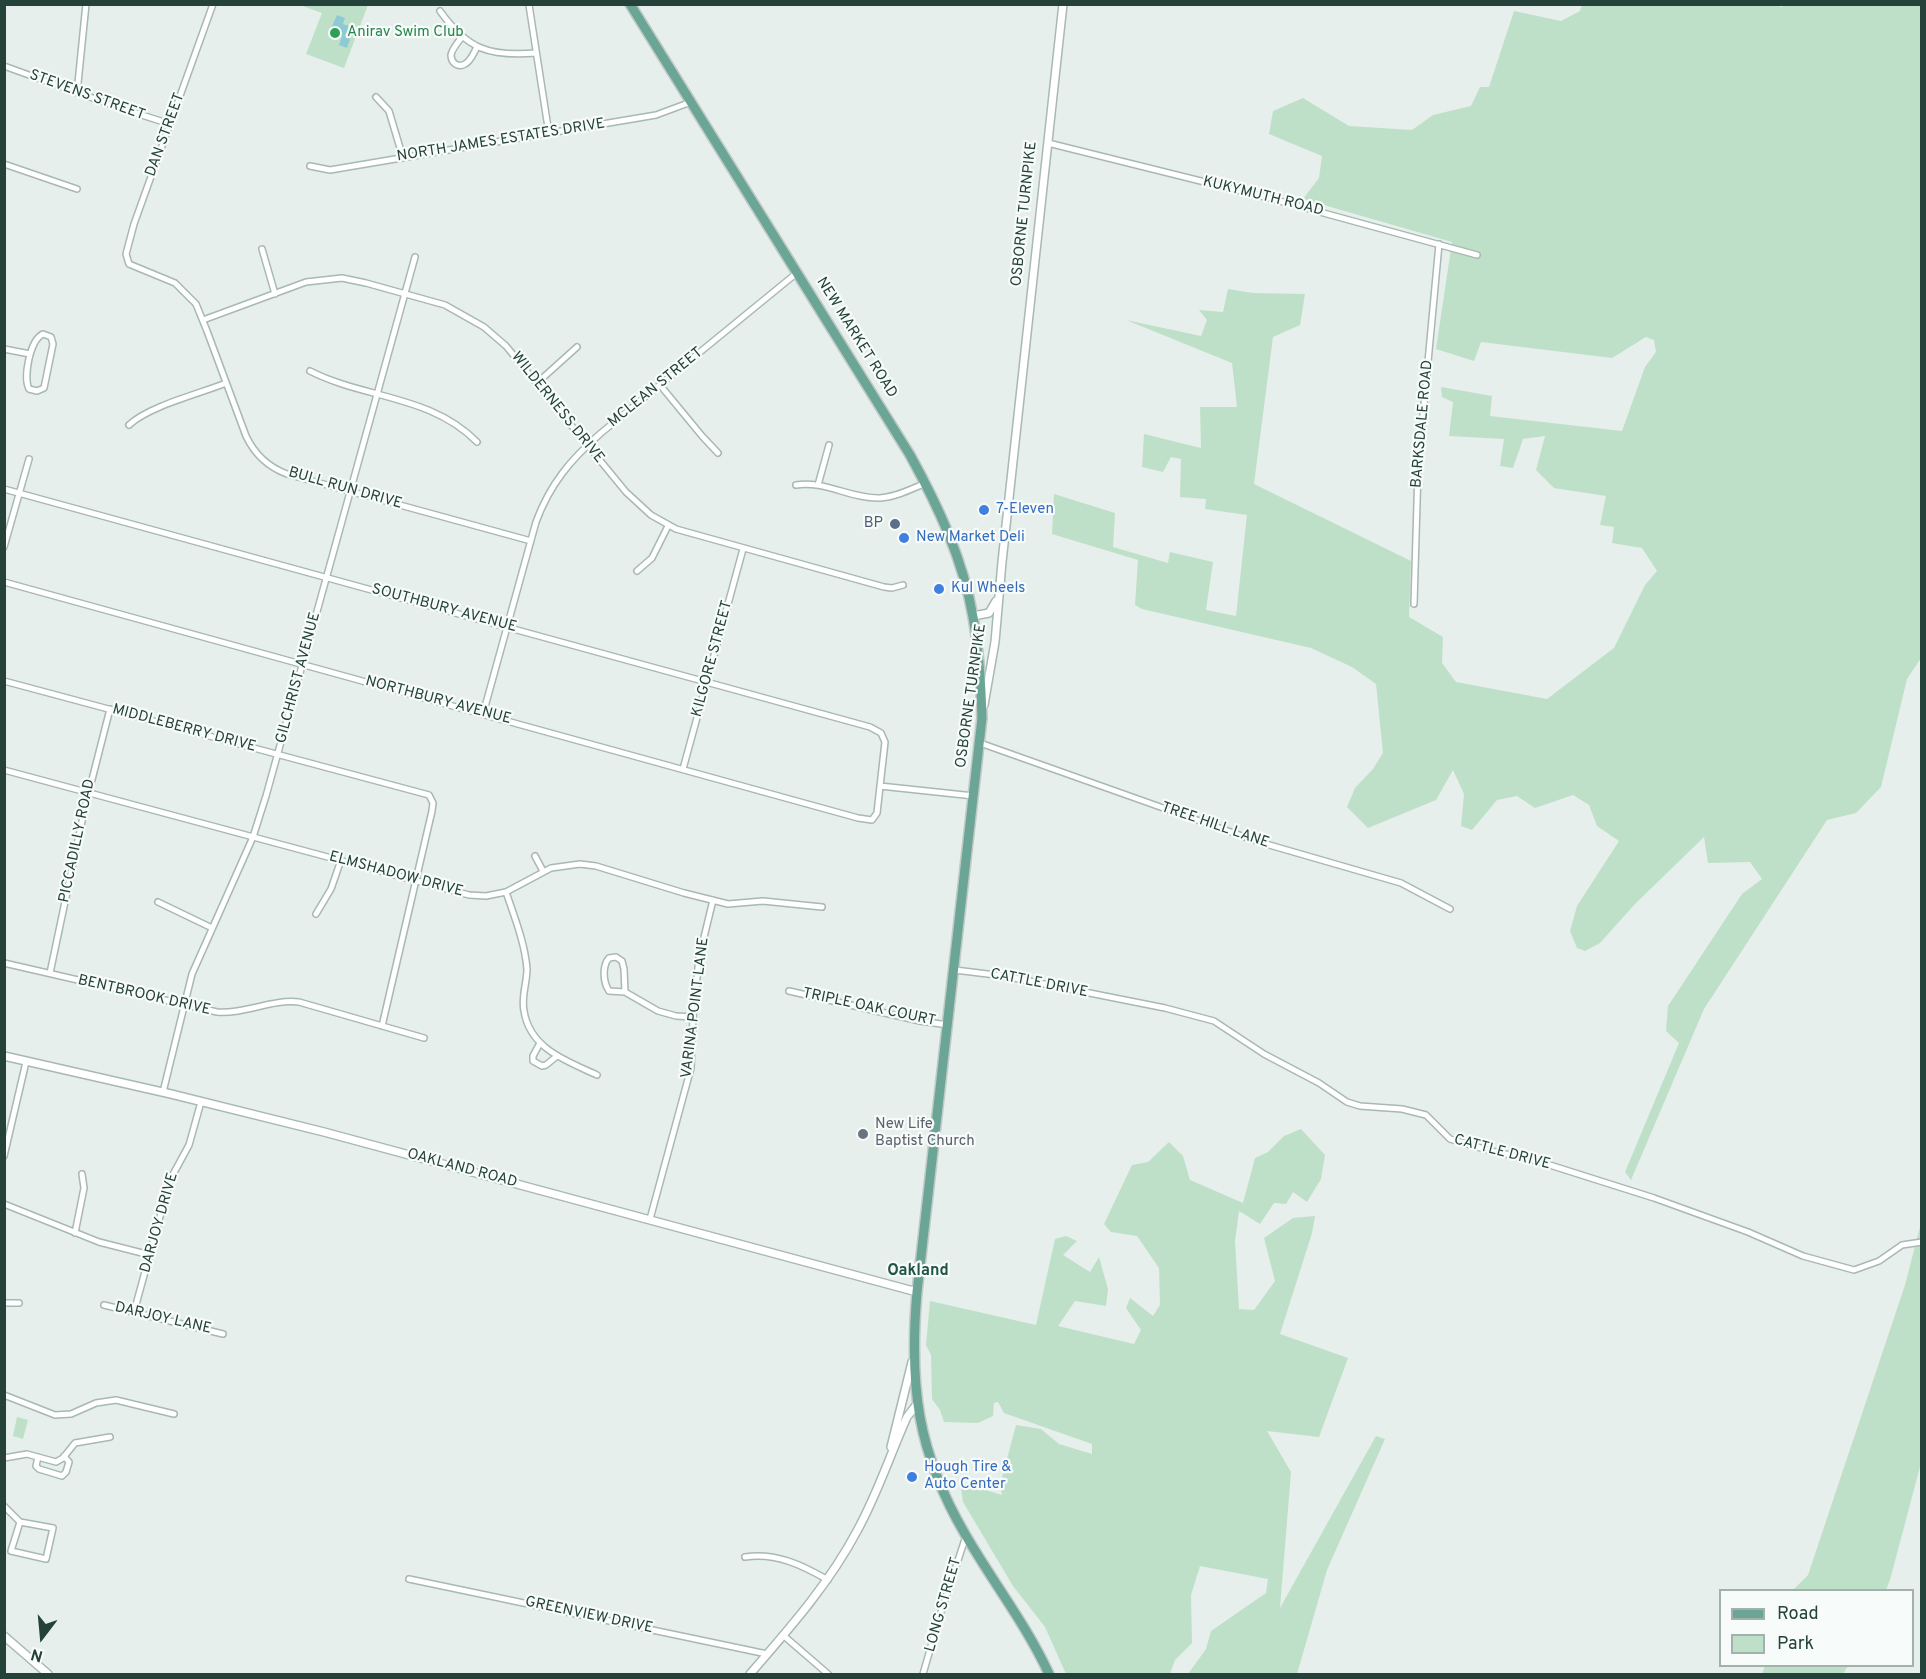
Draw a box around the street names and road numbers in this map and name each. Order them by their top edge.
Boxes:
street label: STEVENS STREET [27,67,147,125]
street label: DAN STREET [143,91,189,179]
street label: NORTH JAMES ESTATES DRIVE [396,116,606,166]
street label: OSBORNE TURNPIKE [1008,141,1042,287]
street label: KUKYMUTH ROAD [1201,173,1325,221]
street label: NEW MARKET ROAD [812,274,900,402]
street label: MCLEAN STREET [605,344,707,432]
street label: WILDERNESS DRIVE [507,349,607,467]
street label: BARKSDALE ROAD [1408,359,1438,489]
street label: BULL RUN DRIVE [286,464,404,514]
street label: SOUTHBURY AVENUE [369,581,519,637]
street label: KILGORE STREET [689,599,737,719]
street label: GILCHRIST AVENUE [273,610,325,746]
street label: OSBORNE TURNPIKE [953,623,991,769]
street label: NORTHBURY AVENUE [363,673,513,729]
street label: MIDDLEBERRY DRIVE [110,701,258,757]
street label: PICCADILLY ROAD [56,778,100,904]
street label: TREE HILL LANE [1159,799,1271,853]
street label: ELMSHADOW DRIVE [327,848,465,902]
street label: VARINA POINT LANE [678,936,714,1080]
street label: CATTLE DRIVE [989,966,1089,1002]
street label: BENTBROOK DRIVE [76,972,212,1020]
street label: TRIPLE OAK COURT [801,985,937,1031]
street label: CATTLE DRIVE [1452,1131,1552,1175]
street label: OAKLAND ROAD [405,1146,519,1192]
street label: DARJOY DRIVE [137,1171,183,1275]
street label: DARJOY LANE [113,1299,213,1339]
street label: LONG STREET [922,1556,966,1654]
street label: GREENVIEW DRIVE [523,1594,655,1638]

